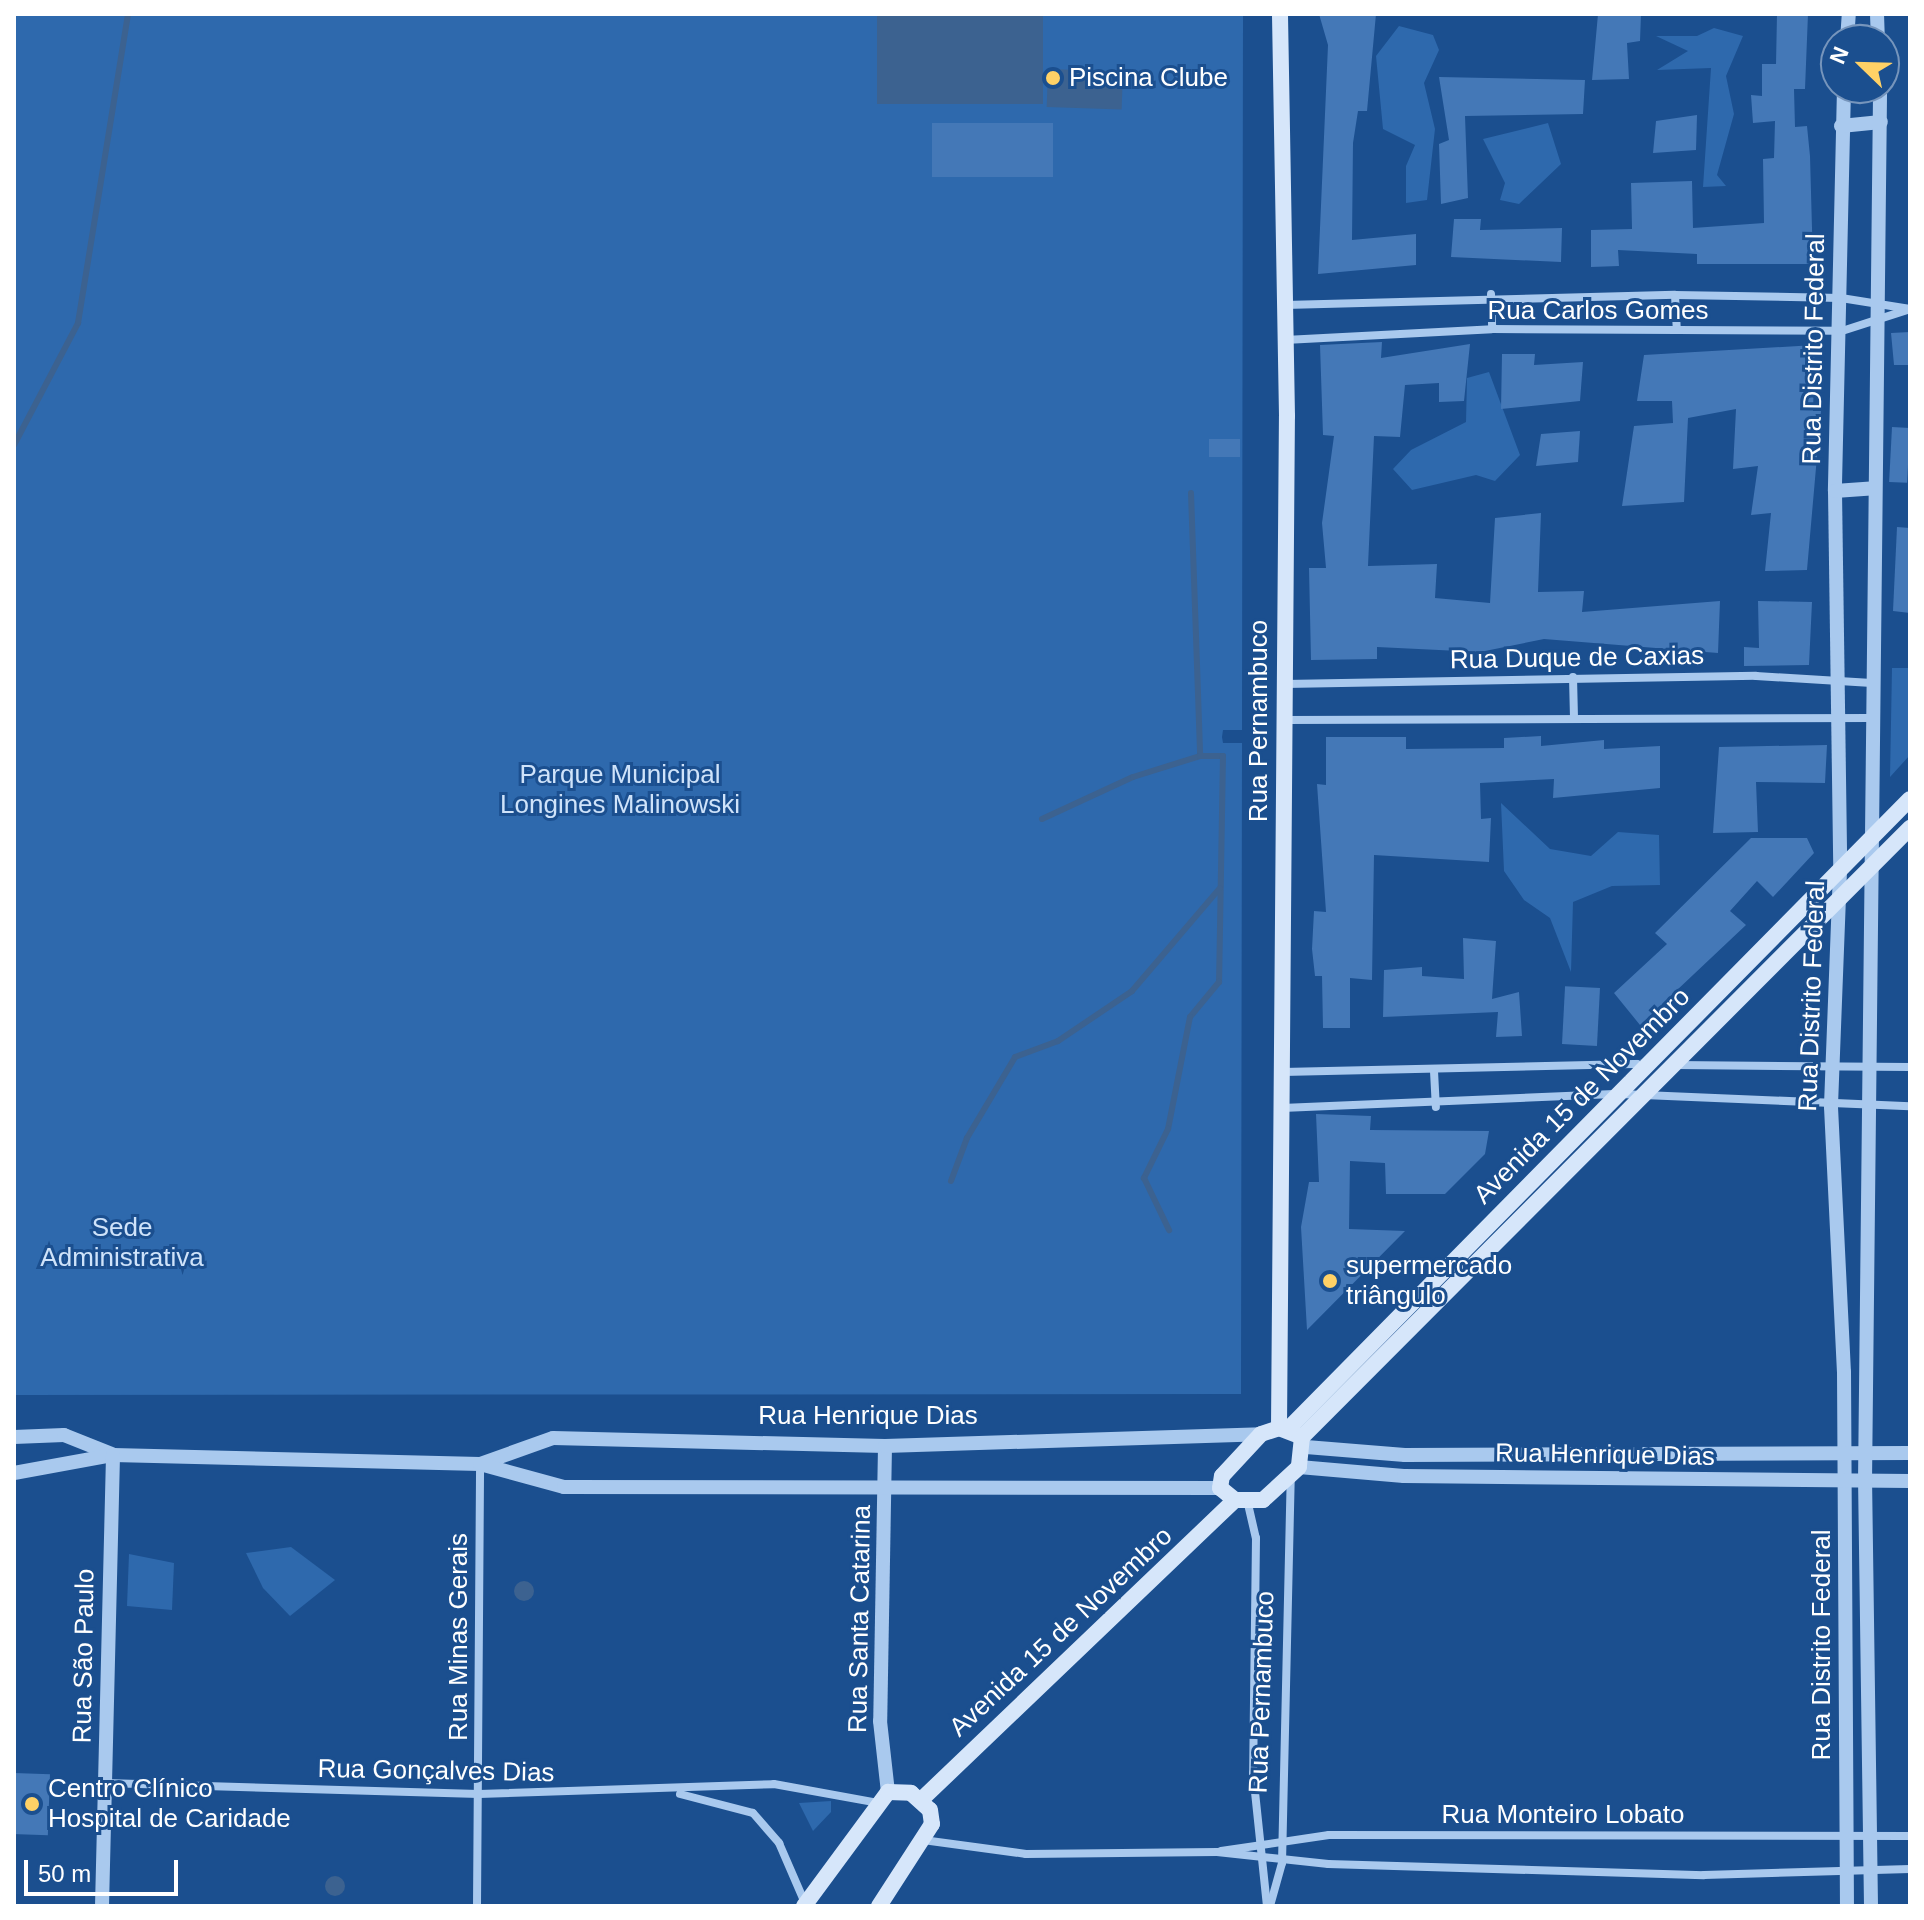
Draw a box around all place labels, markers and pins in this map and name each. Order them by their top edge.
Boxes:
place label: Piscina Clube [1069,62,1228,94]
marker: Piscina Clube [1044,69,1062,87]
place label: supermercado triângulo [1346,1250,1512,1312]
marker: supermercado triângulo [1321,1272,1339,1290]
place label: Centro Clínico Hospital de Caridade [48,1773,291,1834]
marker: Centro Clínico Hospital de Caridade [23,1795,41,1813]

